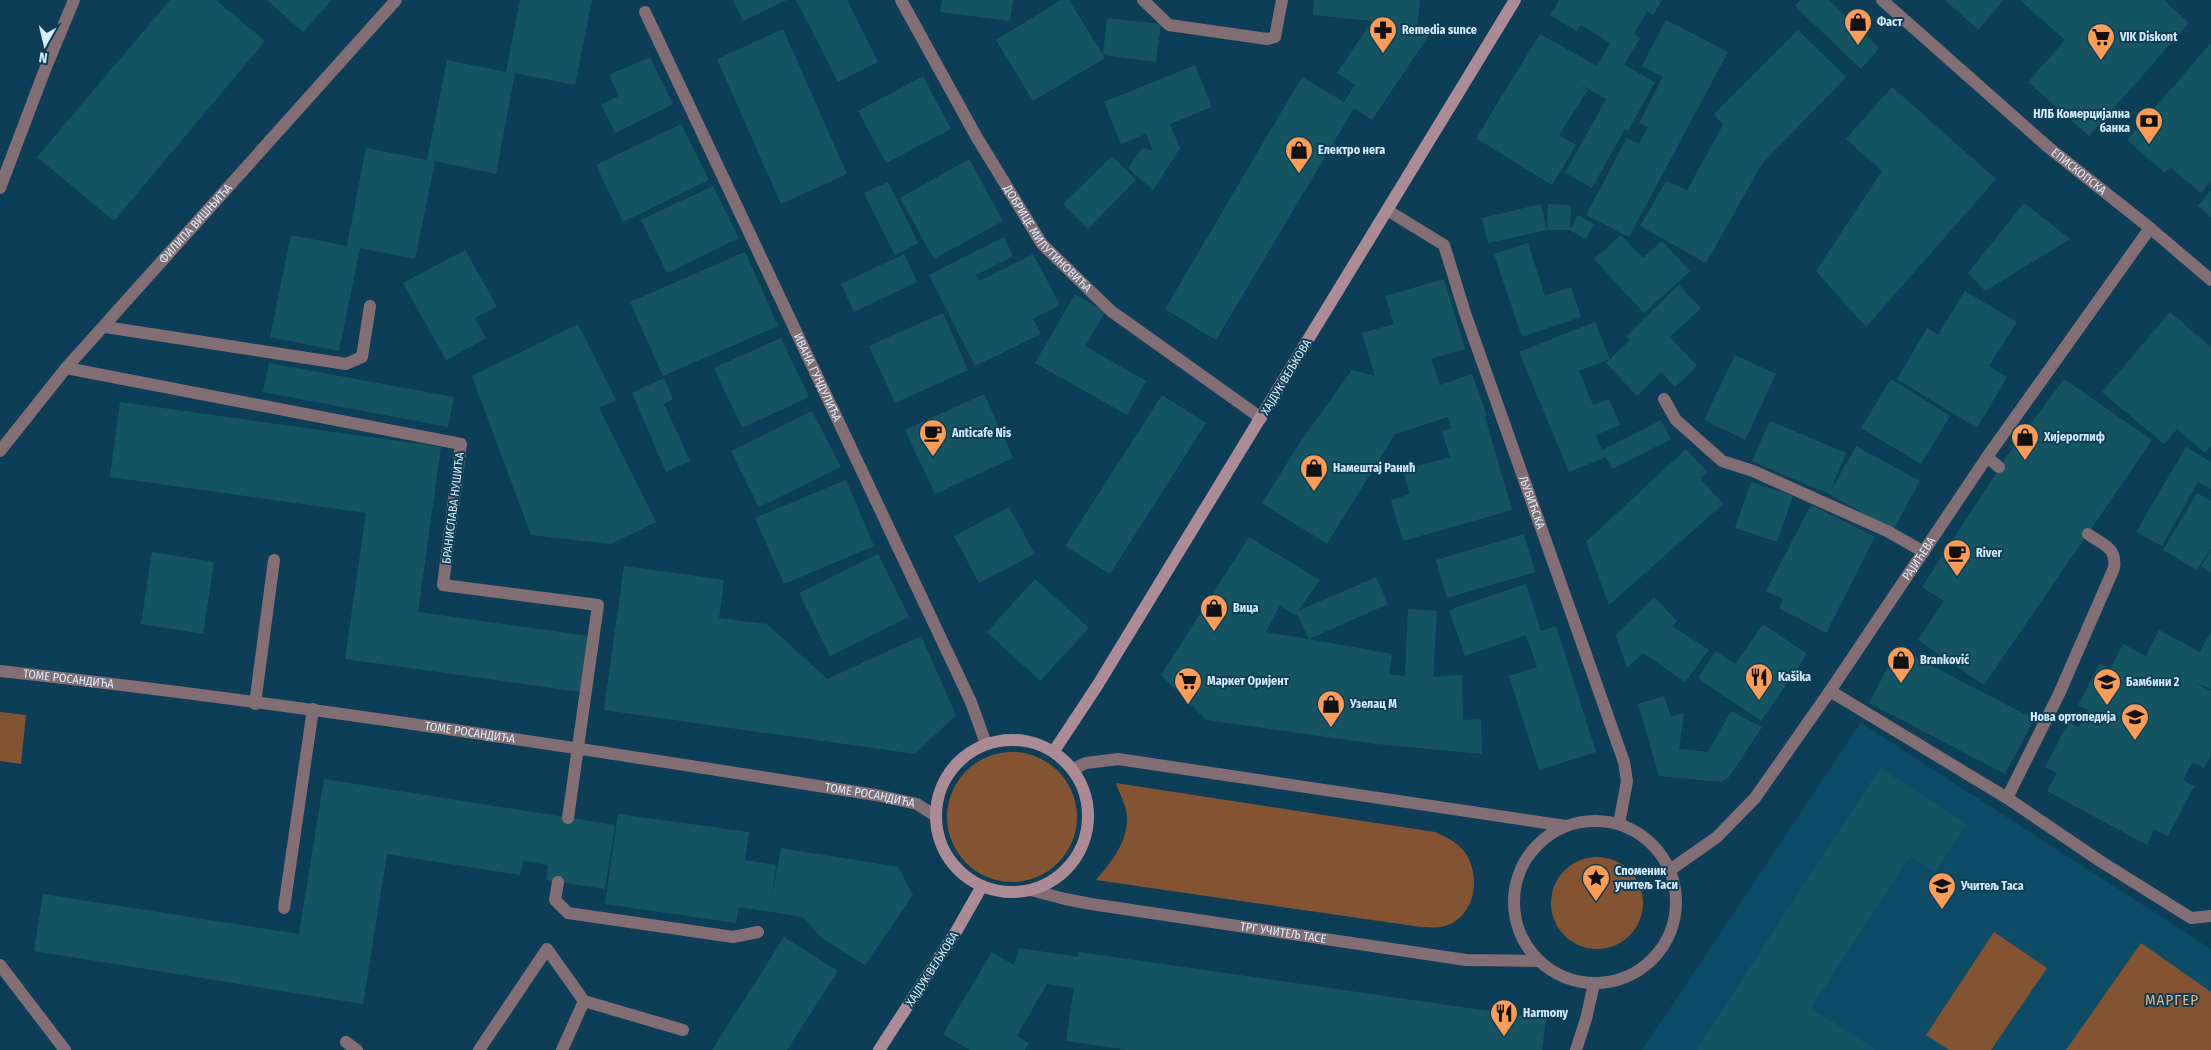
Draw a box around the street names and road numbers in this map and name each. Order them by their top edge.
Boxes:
street label: ЕПИСКОПСКА [2048,145,2110,198]
street label: ФИЛИПА ВИШЊИЋА [156,180,235,266]
street label: ДОБРИЦЕ МИЛУТИНОВИЋА [1000,181,1095,296]
street label: ИВАНА ГУНДУЛИЋА [791,331,845,424]
street label: ХАЈДУК ВЕЉКОВА [1258,336,1314,417]
street label: БРАНИСЛАВА НУШИЋА [439,451,467,565]
street label: ЉУБИЋСКА [1516,474,1548,532]
street label: РАЈИЋЕВА [1899,534,1939,583]
street label: ТОМЕ РОСАНДИЋА [22,667,115,691]
street label: ТОМЕ РОСАНДИЋА [424,719,517,746]
street label: ТОМЕ РОСАНДИЋА [824,780,917,811]
street label: ТРГ УЧИТЕЉ ТАСЕ [1239,919,1327,946]
street label: ХАЈДУК ВЕЉКОВА [903,929,962,1009]

